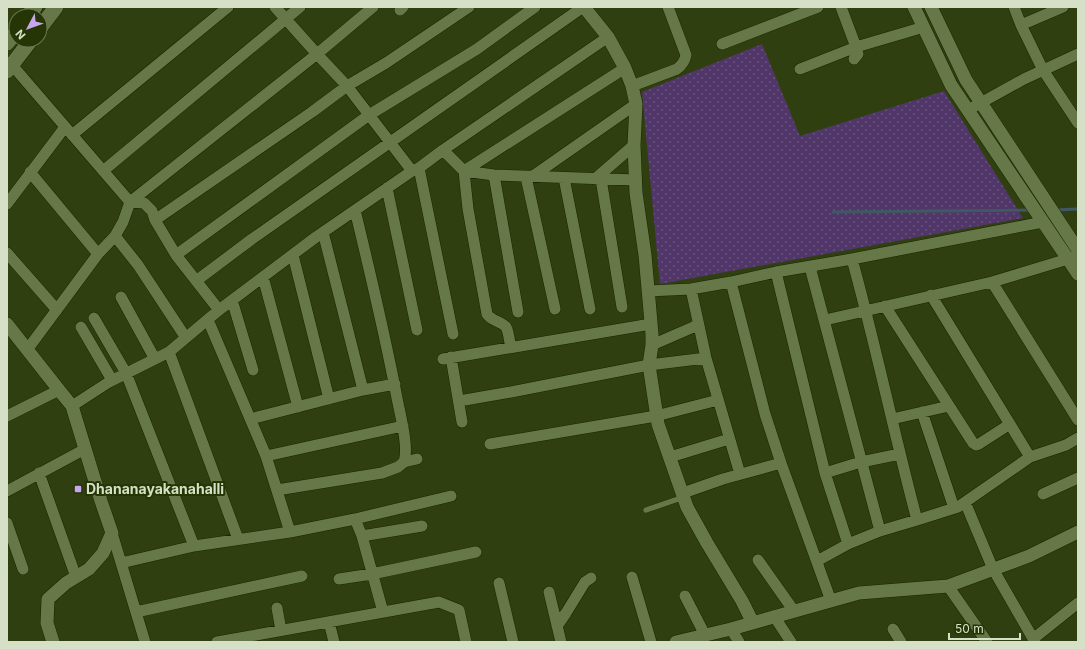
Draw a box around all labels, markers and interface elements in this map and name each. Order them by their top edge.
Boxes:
north arrow [8,8,48,48]
text: N [12,27,28,42]
place label: Dhananayakanahalli [86,480,224,497]
marker: Dhananayakanahalli [73,484,83,494]
scale bar [949,615,1020,641]
text: 50 m [955,621,984,636]

